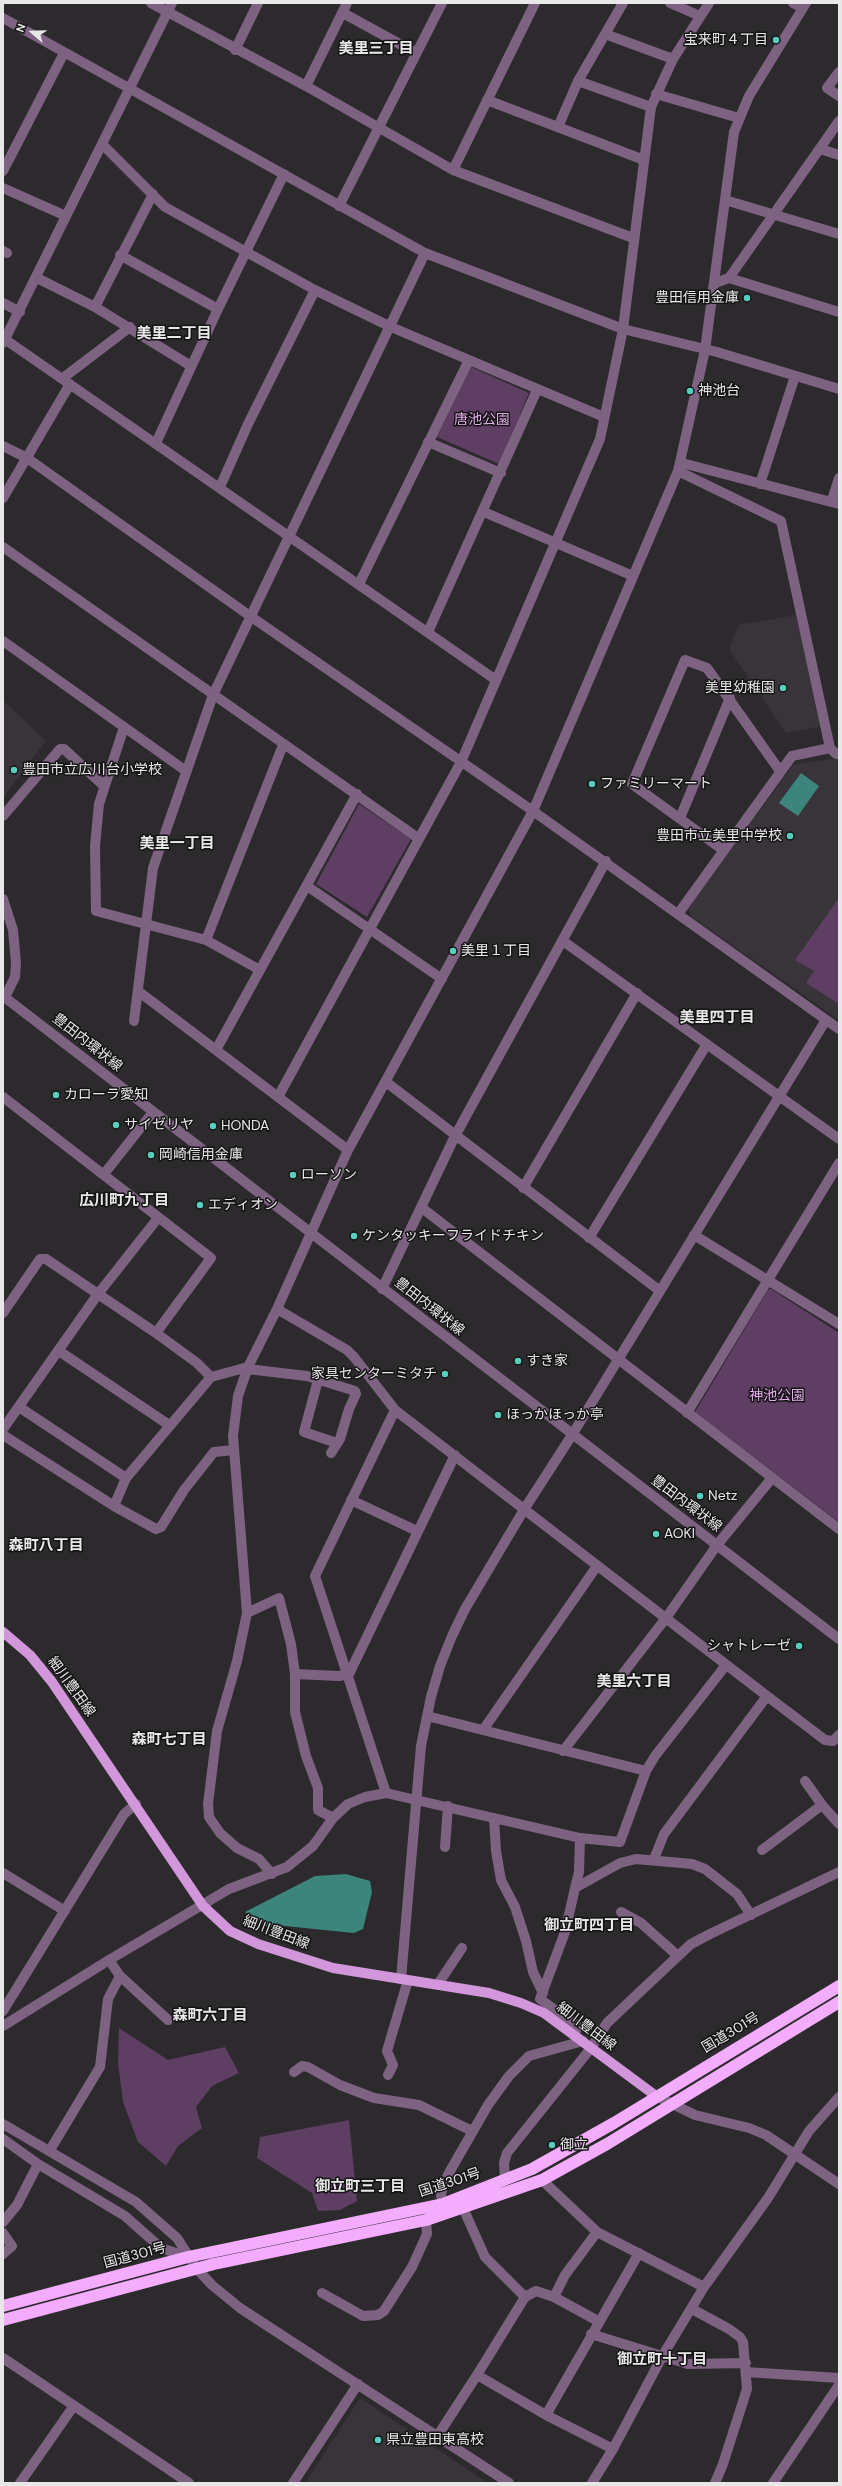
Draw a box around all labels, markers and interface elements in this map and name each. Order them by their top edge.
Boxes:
north arrow [12,12,52,52]
text: N [13,22,29,34]
place label: 宝来町４丁目 [684,32,768,48]
marker: 宝来町４丁目 [771,35,781,45]
district label: 美里三丁目 [339,40,413,58]
place label: 豊田信用金庫 [655,290,739,306]
marker: 豊田信用金庫 [742,293,752,303]
district label: 美里二丁目 [137,325,211,343]
place label: 神池台 [698,383,740,399]
marker: 神池台 [685,386,695,396]
park label: 唐池公園 [454,412,510,428]
place label: 美里幼稚園 [705,680,775,696]
marker: 美里幼稚園 [778,683,788,693]
place label: 豊田市立広川台小学校 [22,762,162,778]
marker: 豊田市立広川台小学校 [9,765,19,775]
place label: ファミリーマート [600,776,712,792]
marker: ファミリーマート [587,779,597,789]
place label: 豊田市立美里中学校 [656,828,782,844]
marker: 豊田市立美里中学校 [785,831,795,841]
district label: 美里一丁目 [140,835,214,853]
place label: 美里１丁目 [461,943,531,959]
marker: 美里１丁目 [448,946,458,956]
district label: 美里四丁目 [680,1009,754,1027]
street label: 豊田内環状線 [49,1011,125,1075]
place label: カローラ愛知 [64,1087,148,1103]
marker: カローラ愛知 [51,1090,61,1100]
place label: サイゼリヤ [124,1117,194,1133]
place label: HONDA [221,1118,269,1134]
marker: サイゼリヤ [111,1120,121,1130]
marker: HONDA [208,1121,218,1131]
place label: 岡崎信用金庫 [159,1147,243,1163]
marker: 岡崎信用金庫 [146,1150,156,1160]
place label: ローソン [301,1167,357,1183]
marker: ローソン [288,1170,298,1180]
district label: 広川町九丁目 [79,1192,169,1210]
place label: エディオン [208,1197,278,1213]
marker: エディオン [195,1200,205,1210]
place label: ケンタッキーフライドチキン [362,1228,544,1244]
marker: ケンタッキーフライドチキン [349,1231,359,1241]
street label: 豊田内環状線 [391,1275,467,1339]
place label: すき家 [526,1353,568,1369]
marker: すき家 [513,1356,523,1366]
place label: 家具センターミタチ [311,1366,437,1382]
marker: 家具センターミタチ [440,1369,450,1379]
park label: 神池公園 [749,1388,805,1404]
place label: ほっかほっか亭 [506,1407,604,1423]
marker: ほっかほっか亭 [493,1410,503,1420]
street label: 豊田内環状線 [647,1472,725,1536]
place label: Netz [708,1488,737,1504]
marker: Netz [695,1491,705,1501]
place label: AOKI [664,1526,695,1542]
marker: AOKI [651,1529,661,1539]
district label: 森町八丁目 [9,1537,83,1555]
place label: シャトレーゼ [707,1638,791,1654]
marker: シャトレーゼ [794,1641,804,1651]
street label: 細川豊田線 [44,1654,98,1720]
district label: 美里六丁目 [597,1673,671,1691]
district label: 森町七丁目 [132,1731,206,1749]
street label: 細川豊田線 [240,1913,312,1953]
district label: 御立町四丁目 [544,1917,634,1935]
street label: 細川豊田線 [553,1999,619,2055]
district label: 森町六丁目 [173,2007,247,2025]
street label: 国道301号 [699,2009,763,2057]
place label: 御立 [560,2137,588,2153]
marker: 御立 [547,2140,557,2150]
street label: 国道301号 [417,2165,483,2201]
district label: 御立町三丁目 [315,2178,405,2196]
street label: 国道301号 [102,2240,168,2272]
district label: 御立町十丁目 [617,2351,707,2369]
place label: 県立豊田東高校 [386,2432,484,2448]
marker: 県立豊田東高校 [373,2435,383,2445]

